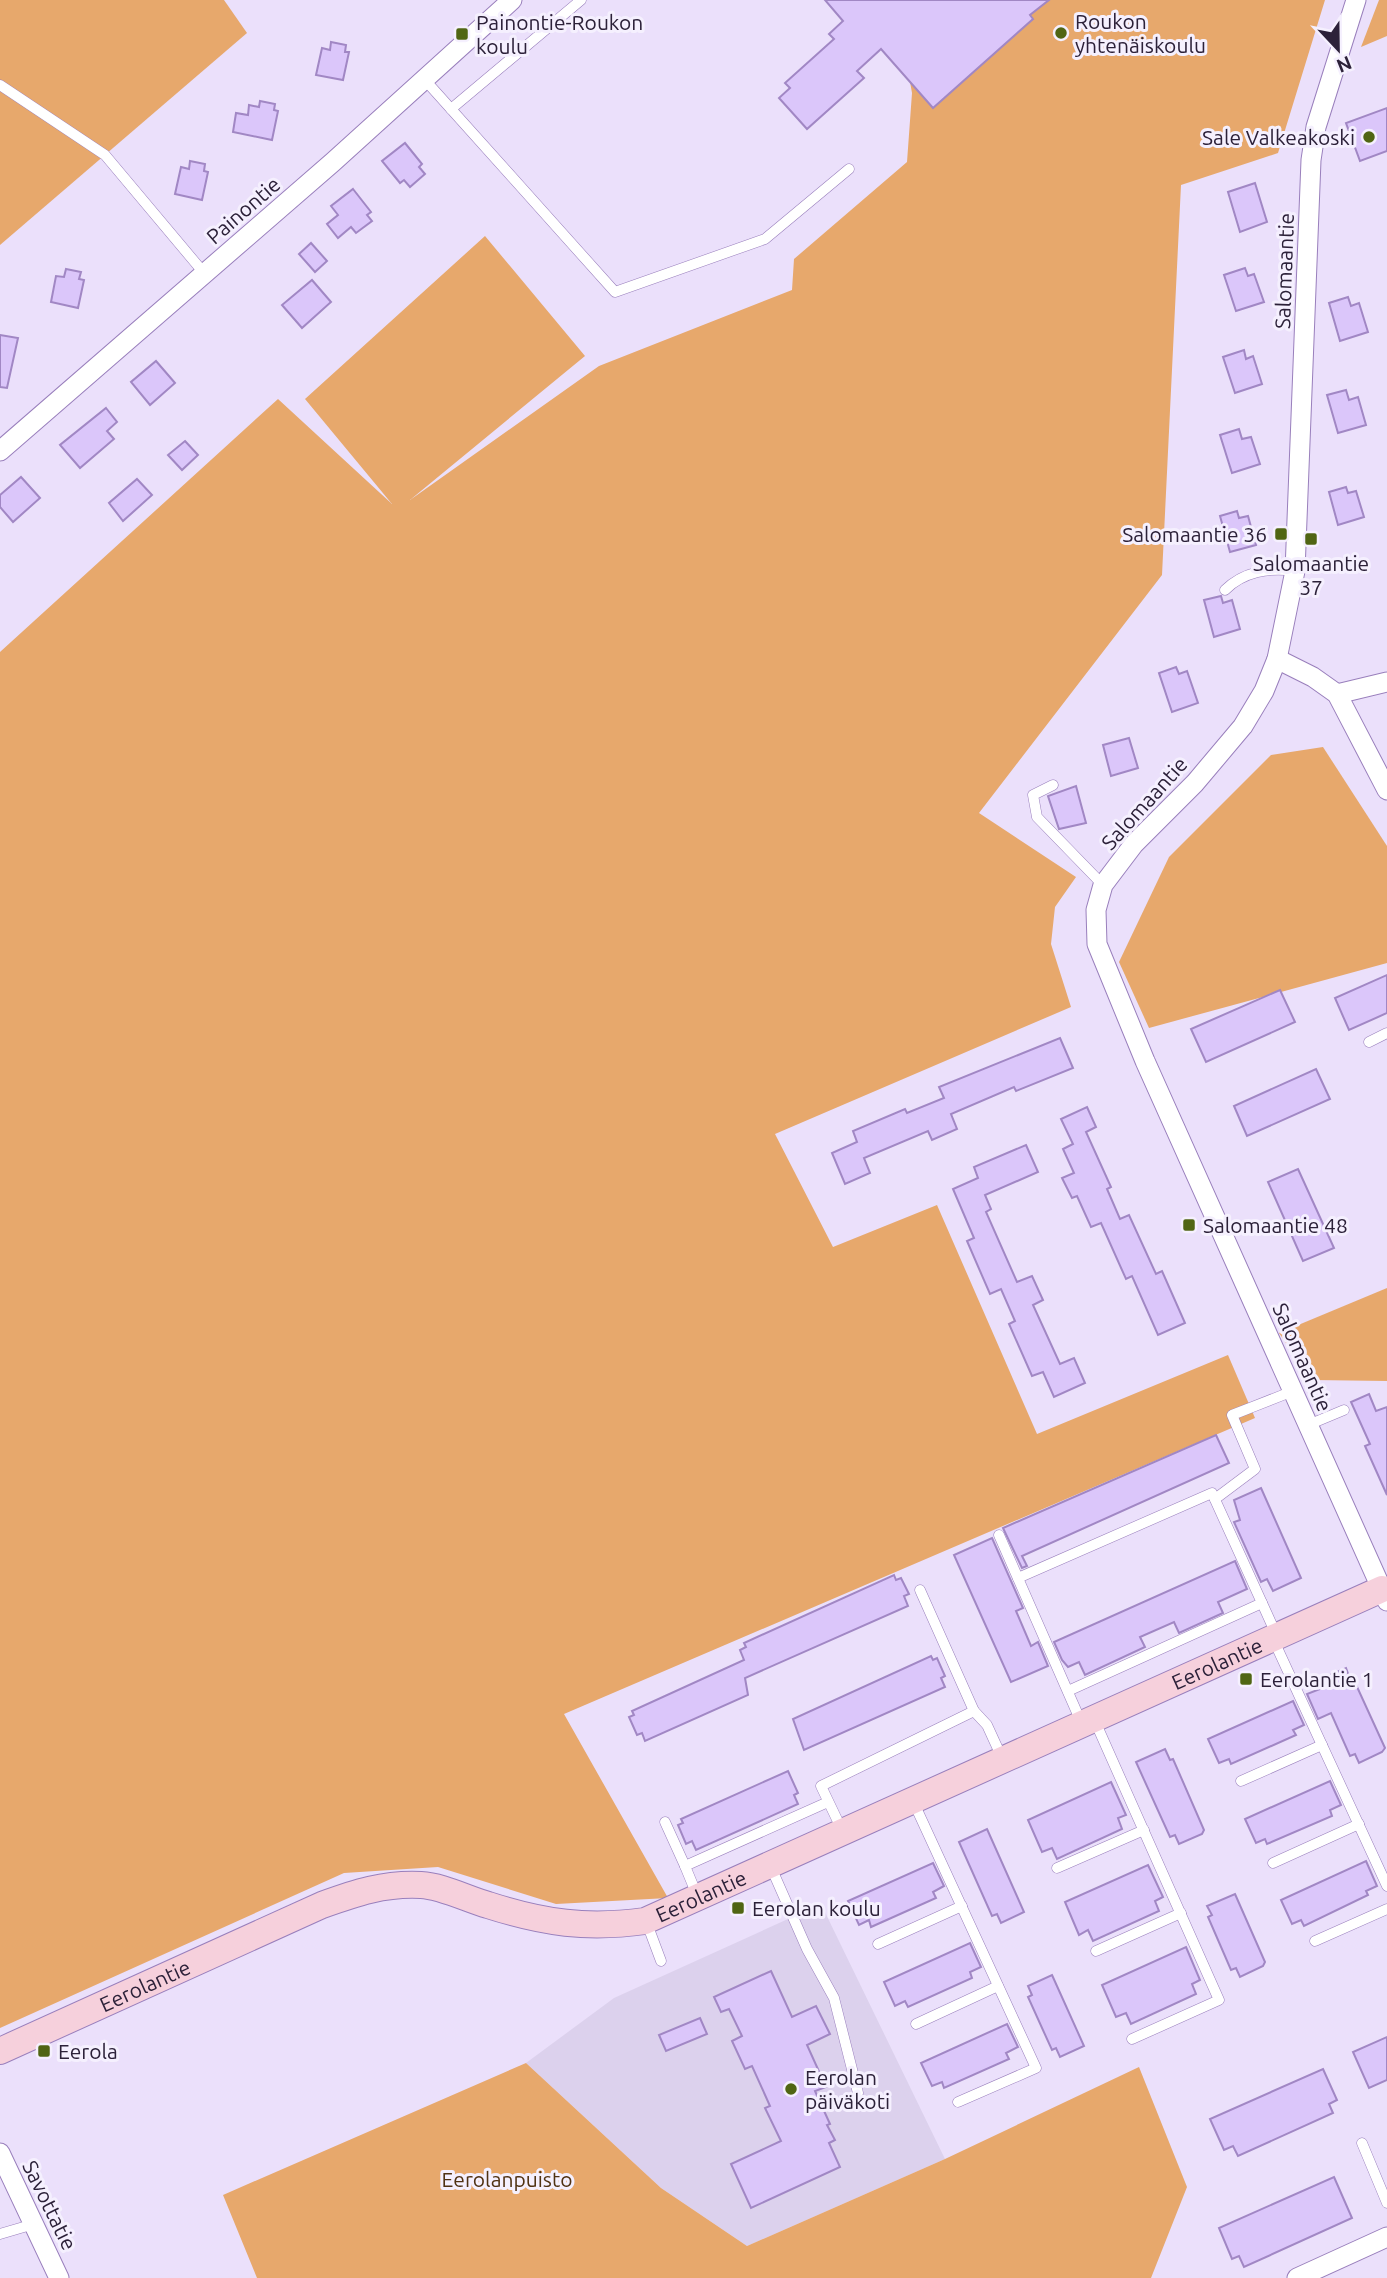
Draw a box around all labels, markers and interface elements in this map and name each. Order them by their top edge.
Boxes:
place label: Roukon yhtenäiskoulu [1075,9,1206,57]
place label: Painontie-Roukon koulu [476,10,643,58]
north arrow [1303,14,1373,84]
marker: Roukon yhtenäiskoulu [1053,25,1069,41]
marker: Painontie-Roukon koulu [454,26,470,42]
text: N [1334,52,1355,78]
place label: Sale Valkeakoski [1202,125,1355,149]
marker: Sale Valkeakoski [1361,129,1377,145]
street label: Painontie [201,172,285,248]
street label: Salomaantie [1270,212,1298,330]
place label: Salomaantie 36 [1122,522,1267,546]
marker: Salomaantie 36 [1273,526,1289,542]
marker: Salomaantie 37 [1303,531,1319,547]
place label: Salomaantie 37 [1253,551,1369,599]
street label: Salomaantie [1096,752,1192,854]
place label: Salomaantie 48 [1203,1213,1348,1237]
marker: Salomaantie 48 [1181,1217,1197,1233]
street label: Salomaantie [1268,1299,1338,1415]
street label: Eerolantie [1168,1633,1266,1694]
place label: Eerolantie 1 [1260,1667,1374,1691]
marker: Eerolantie 1 [1238,1671,1254,1687]
street label: Eerolantie [652,1865,750,1927]
place label: Eerolan koulu [752,1896,881,1920]
marker: Eerolan koulu [730,1900,746,1916]
street label: Eerolantie [96,1954,194,2016]
place label: Eerola [58,2039,118,2063]
marker: Eerola [36,2043,52,2059]
place label: Eerolan päiväkoti [805,2065,890,2113]
marker: Eerolan päiväkoti [783,2081,799,2097]
street label: Savottatie [18,2156,82,2254]
park label: Eerolanpuisto [442,2167,572,2191]

